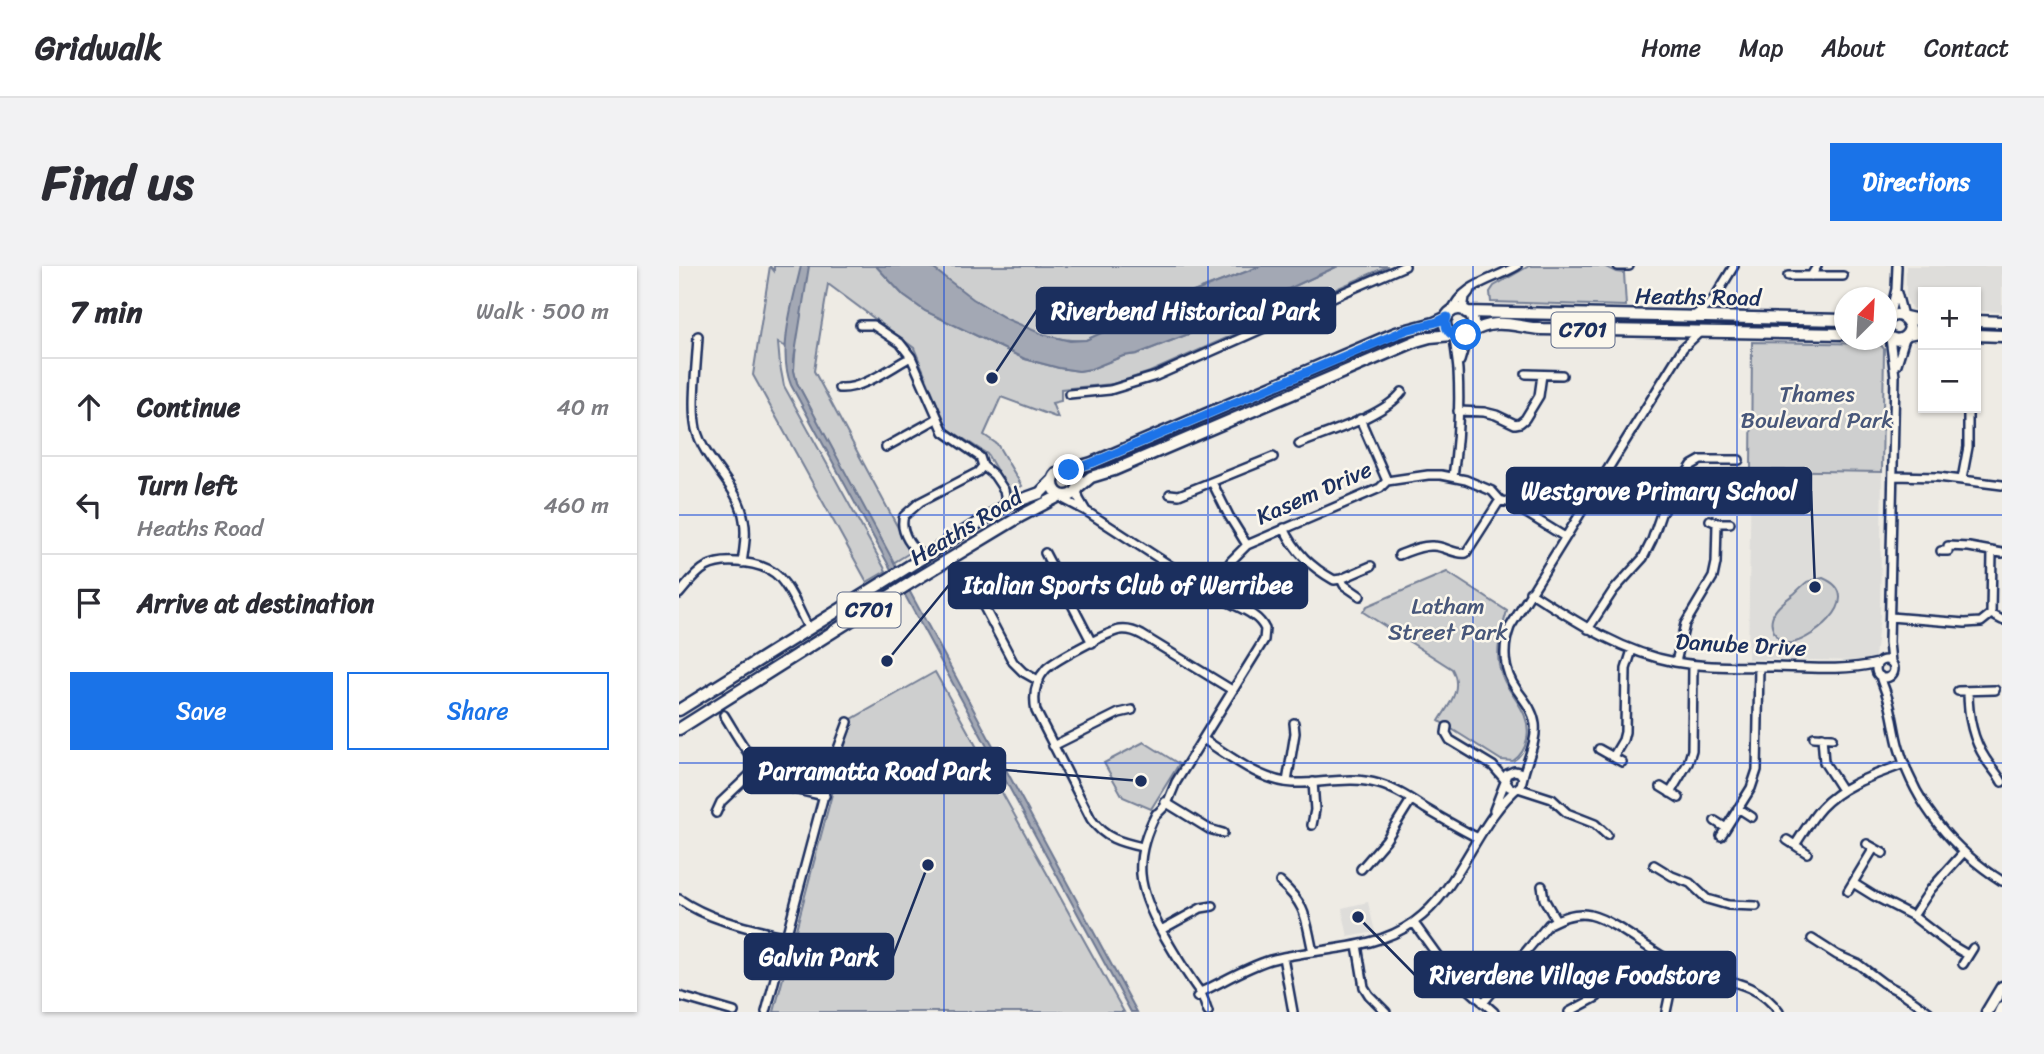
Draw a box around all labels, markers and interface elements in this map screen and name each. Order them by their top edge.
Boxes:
text: Gridwalk [35,19,162,77]
text: Home [1641,27,1701,69]
text: Map [1739,27,1783,69]
text: About [1821,27,1886,69]
text: Contact [1924,27,2009,69]
text: Find us [42,139,194,226]
button: Directions [1830,143,2002,221]
street label: Heaths Road [1635,275,1763,319]
text: 7 min [70,285,142,339]
north arrow [1834,287,1897,350]
map controls [1918,287,1981,413]
button: + [1918,287,1981,350]
callout: Riverbend Historical Park [1037,288,1335,333]
text: Riverbend Historical Park [1050,290,1321,332]
text: Walk · 500 m [476,291,609,332]
road number: C701 [1551,312,1615,348]
route start [1450,319,1481,350]
button: − [1918,350,1981,413]
park label: Thames Boulevard Park [1740,374,1894,441]
text: Continue [137,384,240,430]
text: 40 m [556,387,609,428]
icon: ahead [70,388,108,426]
street label: Kasem Drive [1249,449,1379,537]
route end [1053,454,1084,485]
text: Turn left [137,462,237,508]
callout: Westgrove Primary School [1507,468,1811,513]
text: Westgrove Primary School [1521,470,1798,512]
street label: Heaths Road [901,476,1032,577]
text: 460 m [543,485,609,526]
icon: left [70,486,108,524]
text: Heaths Road [137,508,263,549]
callout: Italian Sports Club of Werribee [949,563,1307,608]
text: Italian Sports Club of Werribee [961,564,1293,606]
text: Arrive at destination [137,580,374,626]
icon: arrive [70,584,108,622]
park label: Latham Street Park [1388,586,1508,653]
road number: C701 [837,592,901,628]
street label: Danube Drive [1674,621,1808,669]
button: Save [70,672,333,750]
button: Share [347,672,609,750]
callout: Parramatta Road Park [744,748,1005,793]
text: Parramatta Road Park [758,750,992,792]
callout: Galvin Park [745,934,893,979]
text: Galvin Park [759,936,879,978]
callout: Riverdene Village Foodstore [1415,952,1735,997]
text: Riverdene Village Foodstore [1429,954,1721,996]

